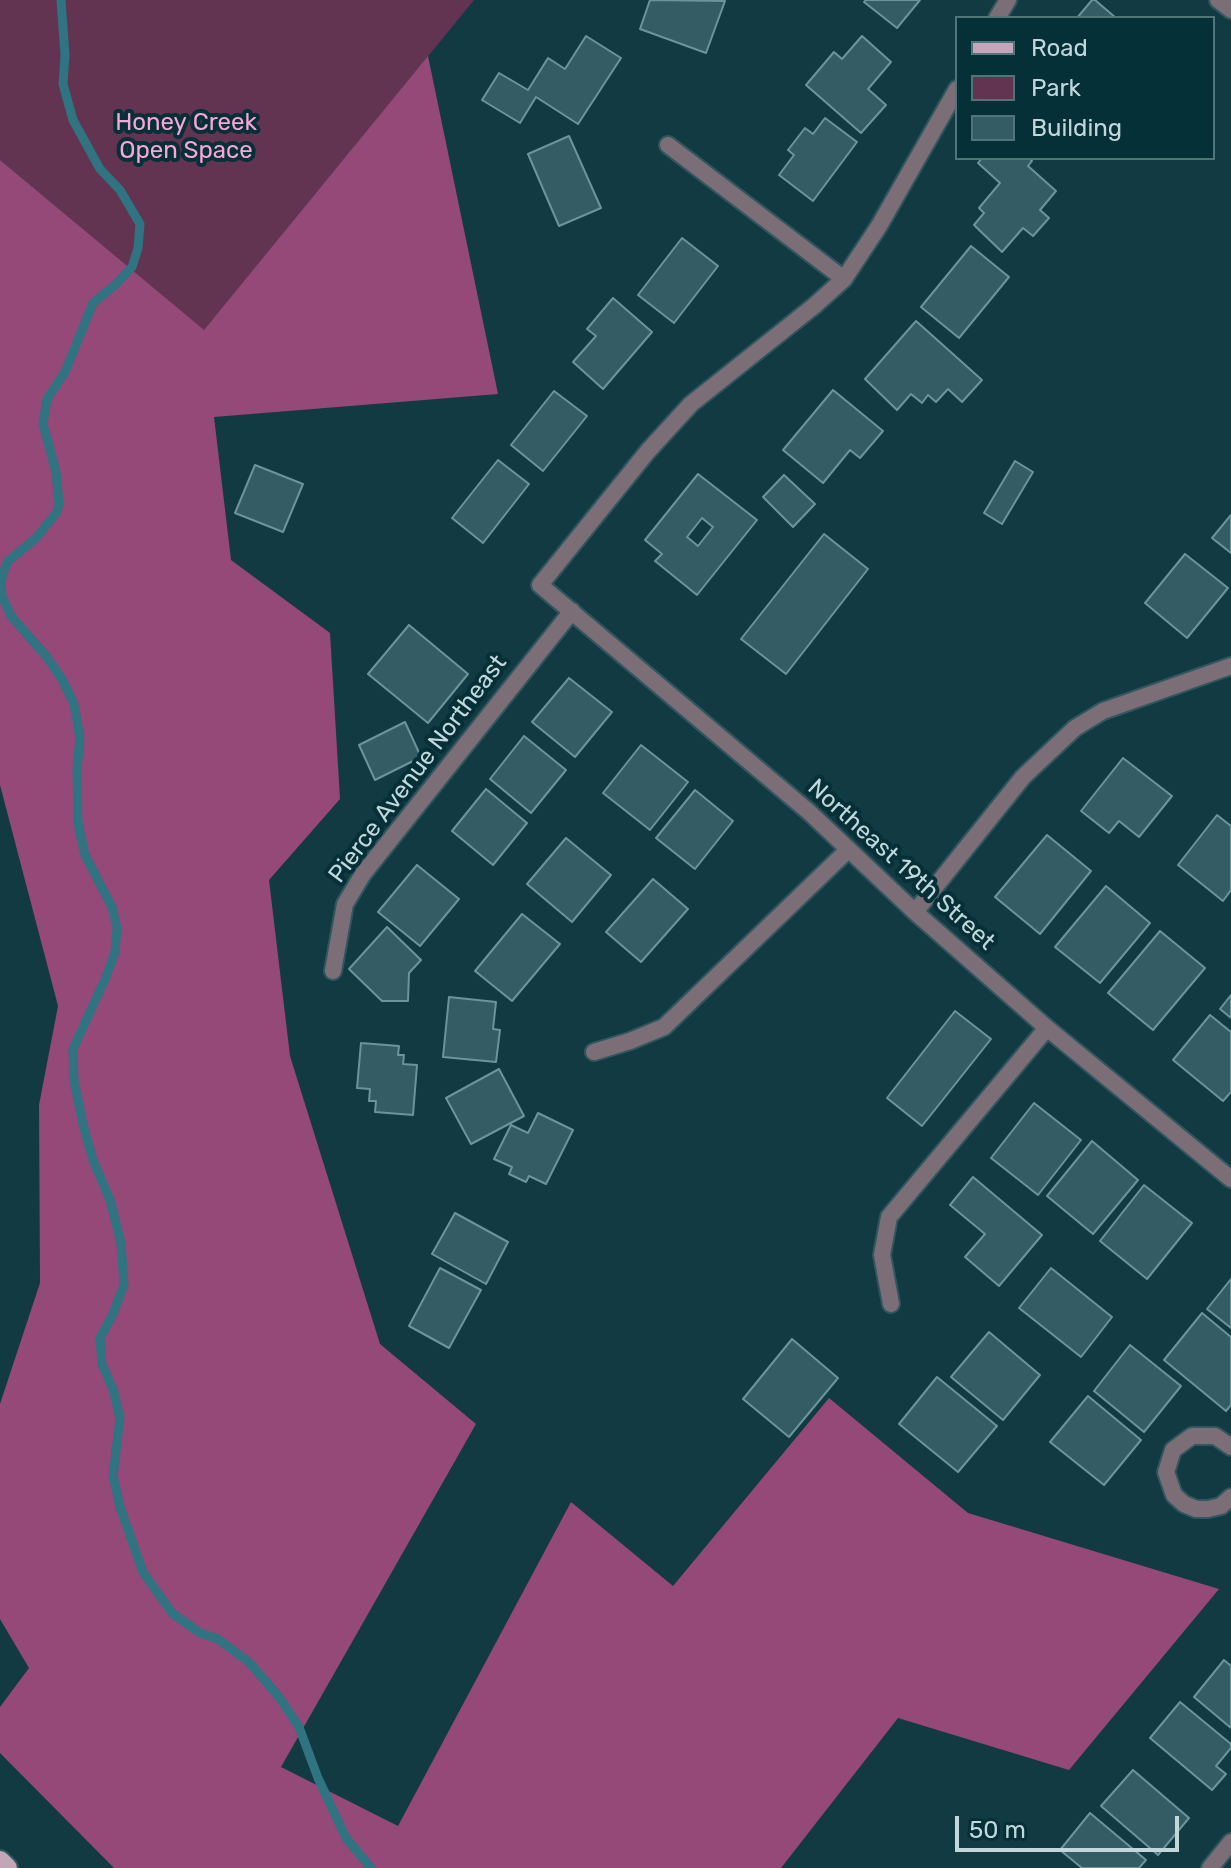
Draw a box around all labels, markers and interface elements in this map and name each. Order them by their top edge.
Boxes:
legend [955,16,1215,160]
text: Road [1031,34,1088,62]
text: Park [1031,74,1081,102]
park label: Honey Creek Open Space [115,109,257,165]
text: Building [1031,114,1122,142]
street label: Pierce Avenue Northeast [323,649,513,889]
street label: Northeast 19th Street [802,773,1000,957]
scale bar [959,1800,1183,1850]
text: 50 m [969,1816,1026,1844]

